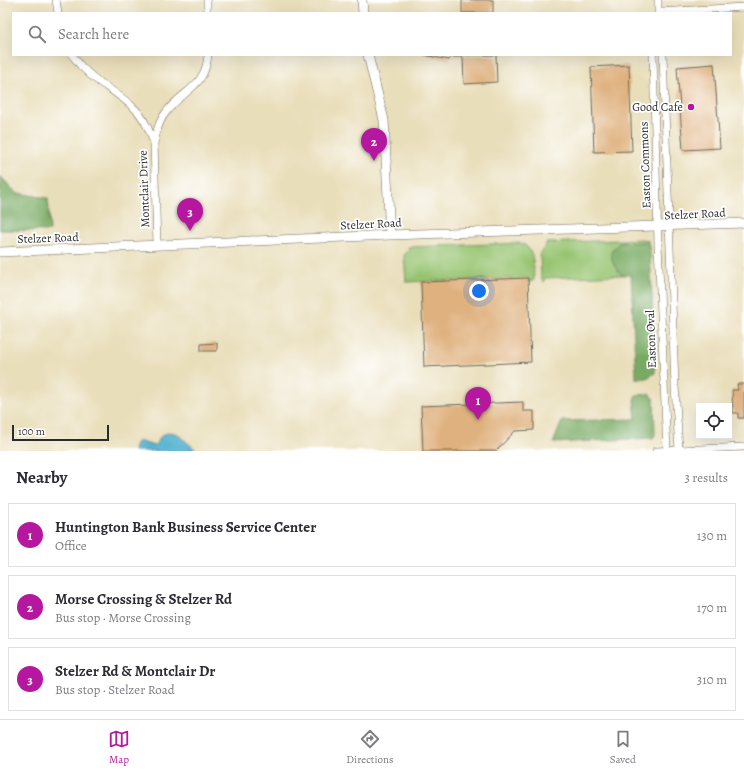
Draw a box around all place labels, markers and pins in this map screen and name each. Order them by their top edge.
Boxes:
place label: Good Cafe [632,99,683,115]
marker: Good Cafe [686,102,696,112]
pin: 2 [361,128,387,161]
pin: 3 [177,198,203,231]
pin: 1 [465,387,491,420]

